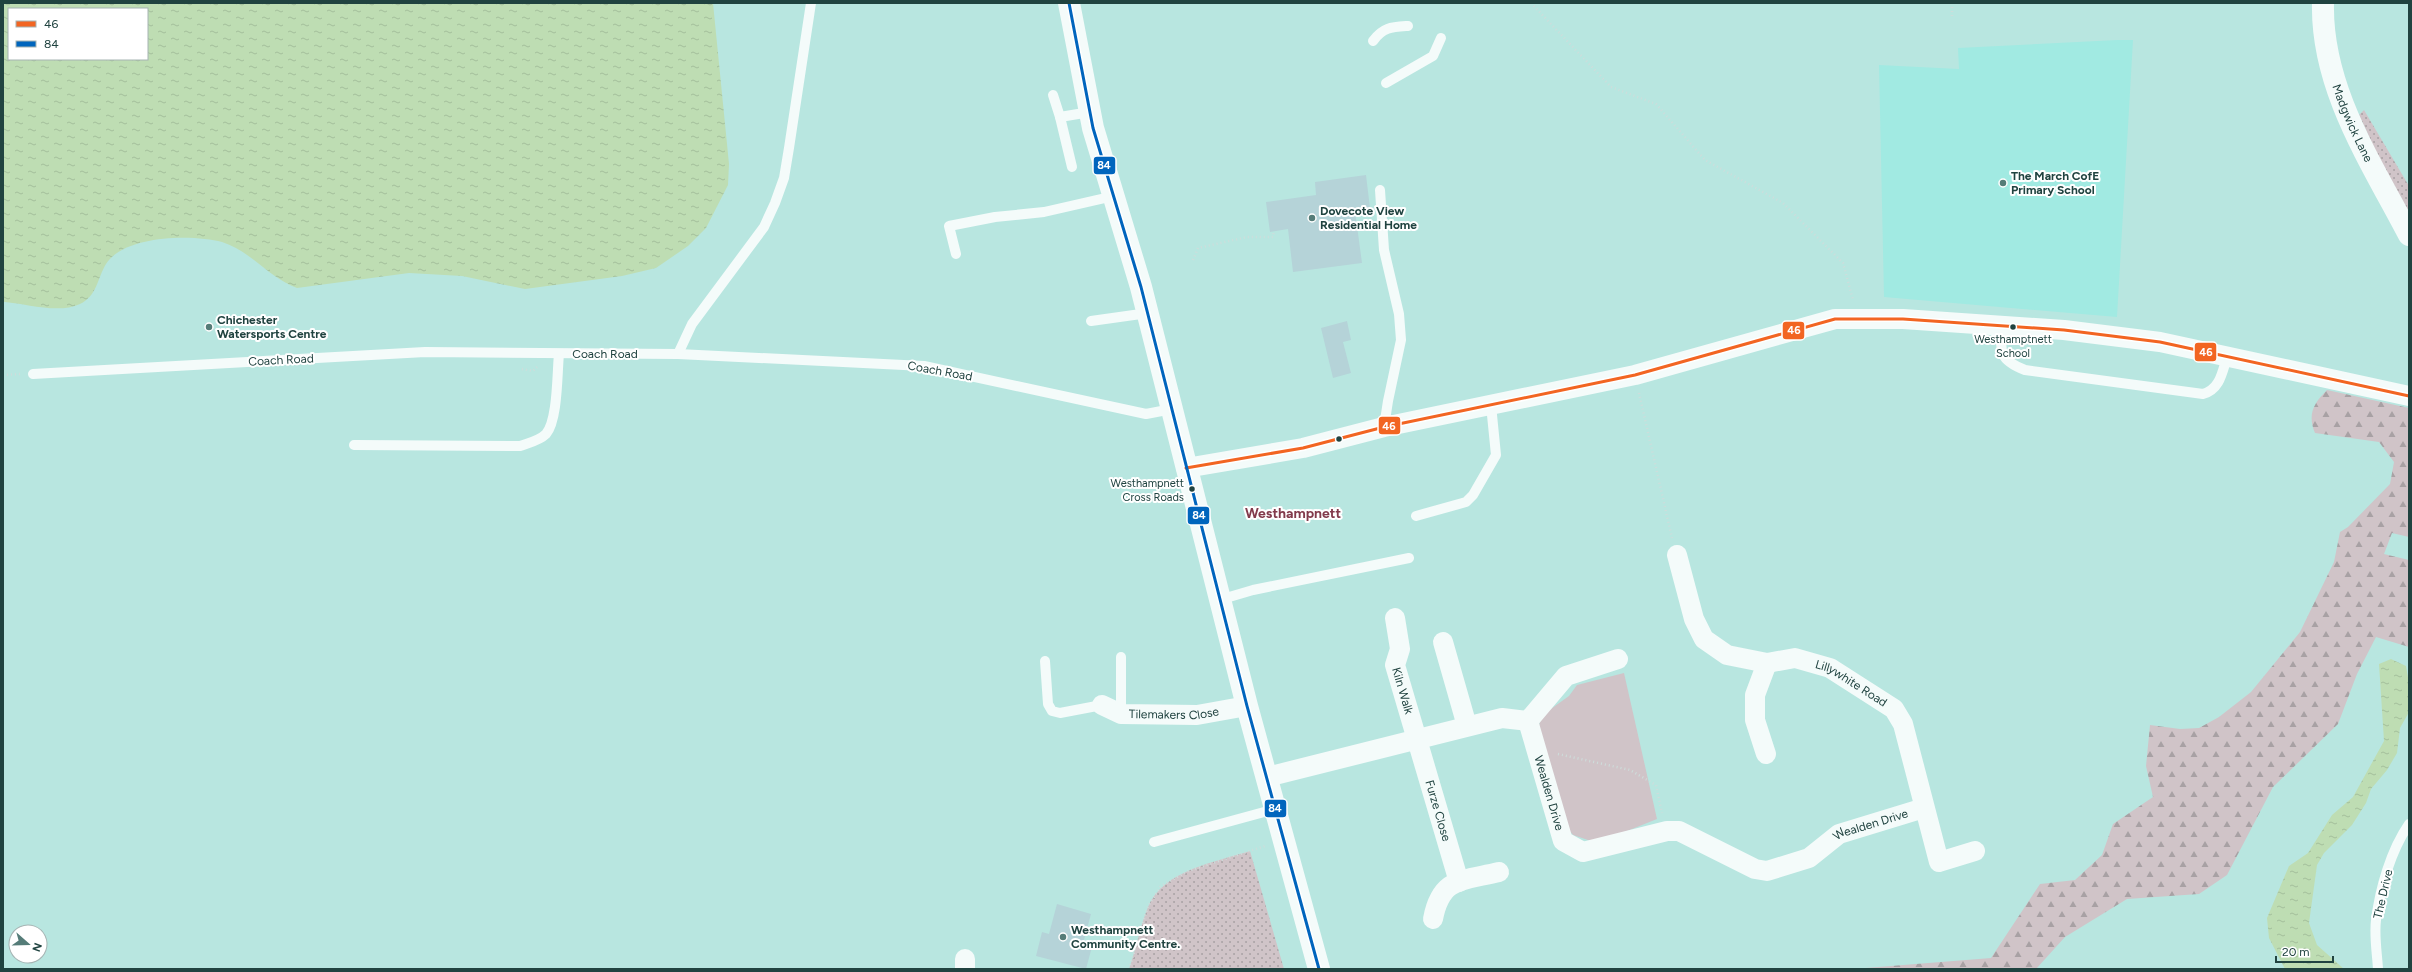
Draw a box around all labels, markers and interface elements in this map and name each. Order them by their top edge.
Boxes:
legend [8,8,148,60]
text: 46 [44,17,58,31]
text: 84 [44,37,59,51]
street label: Madgwick Lane [2329,83,2376,165]
line badge: 84 [1093,156,1116,175]
text: 84 [1097,159,1111,172]
place label: The March CofE Primary School [2011,169,2099,197]
marker: The March CofE Primary School [1998,178,2008,188]
place label: Dovecote View Residential Home [1320,204,1417,232]
marker: Dovecote View Residential Home [1307,213,1317,223]
place label: Chichester Watersports Centre [217,313,327,341]
line badge: 46 [1782,321,1805,340]
marker: Chichester Watersports Centre [204,322,214,332]
marker: Westhamptnett School [2008,322,2018,332]
text: 46 [1787,324,1801,337]
place label: Westhamptnett School [1974,333,2052,360]
line badge: 46 [2194,342,2217,362]
text: 46 [2199,346,2213,359]
street label: Coach Road [572,347,638,361]
street label: Coach Road [248,351,314,369]
street label: Coach Road [907,358,973,384]
line badge: 46 [1378,416,1401,435]
text: 46 [1382,420,1396,433]
unlabelled marker [1334,434,1344,444]
place label: Westhampnett Cross Roads [1111,477,1184,504]
marker: Westhampnett Cross Roads [1187,484,1197,494]
district label: Westhampnett [1245,505,1341,522]
line badge: 84 [1187,506,1210,525]
text: 84 [1192,509,1206,522]
street label: Lillywhite Road [1814,657,1890,710]
street label: Kiln Walk [1389,666,1416,716]
street label: Tilemakers Close [1129,704,1220,722]
street label: Wealden Drive [1531,754,1567,833]
street label: Furze Close [1422,778,1454,843]
line badge: 84 [1264,799,1287,818]
text: 84 [1268,802,1282,815]
street label: Wealden Drive [1830,806,1910,843]
street label: The Drive [2370,867,2396,920]
place label: Westhampnett Community Centre. [1071,923,1180,951]
north arrow [8,924,48,964]
marker: Westhampnett Community Centre. [1058,932,1068,942]
scale bar [2276,938,2333,964]
text: N [29,941,44,953]
text: 20 m [2282,945,2310,959]

